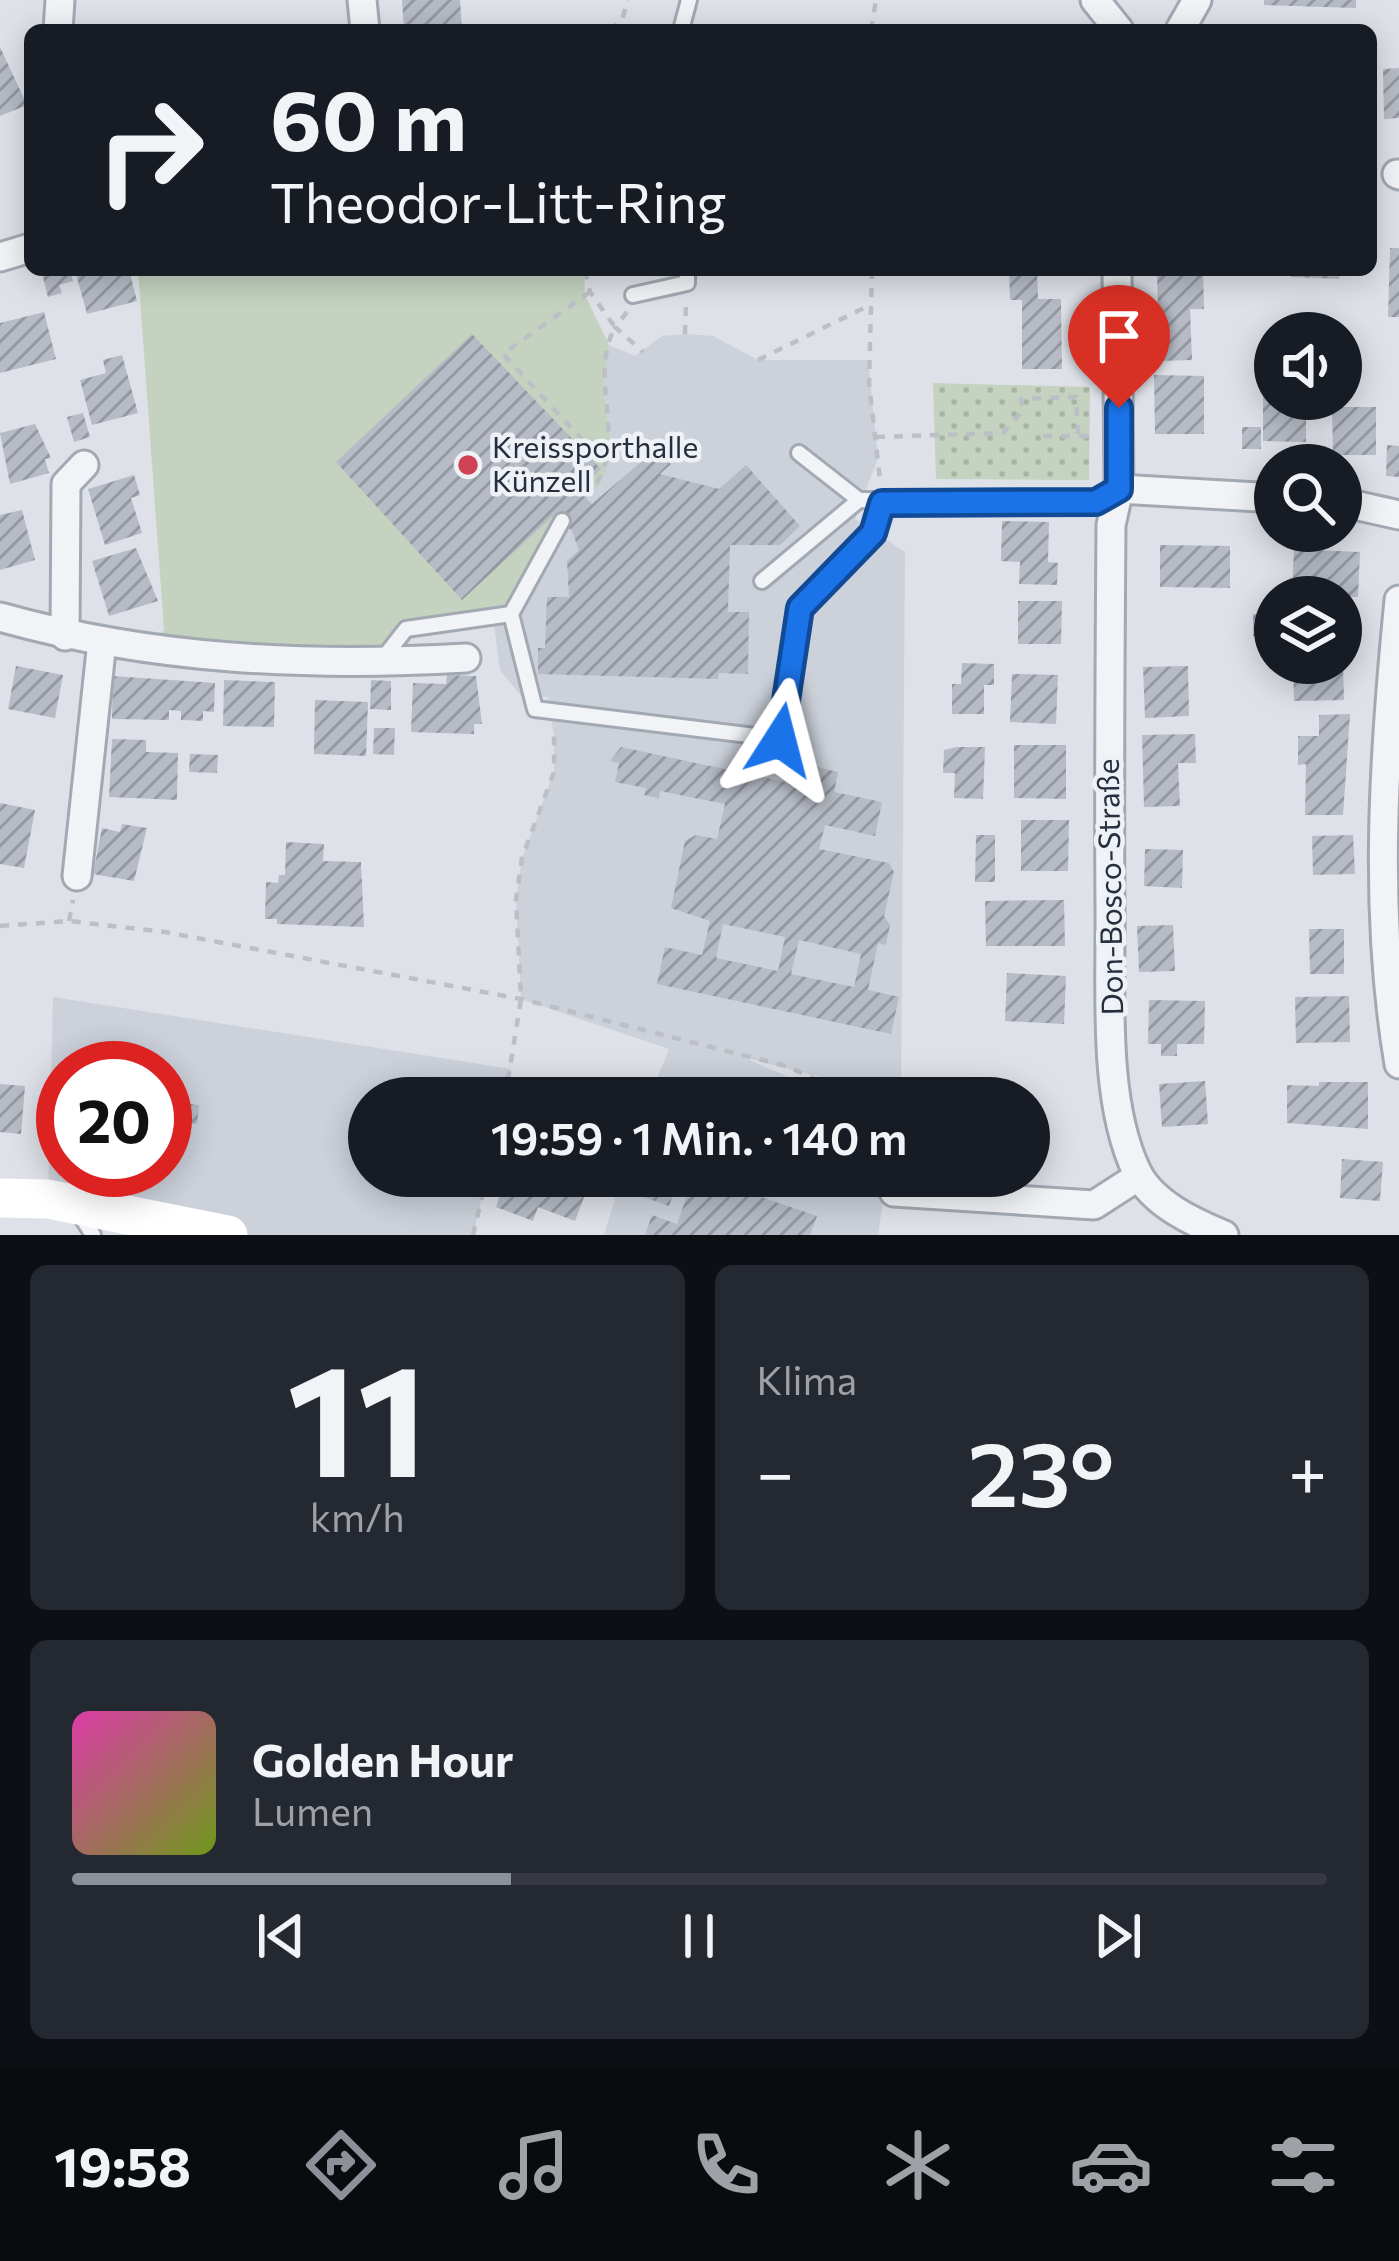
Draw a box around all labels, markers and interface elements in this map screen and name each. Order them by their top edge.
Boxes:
text: 60 m [270,66,467,168]
icon: right [72,72,228,228]
text: Theodor-Litt-Ring [270,168,726,234]
pin [1068,285,1170,408]
icon: arrive [1086,303,1152,369]
map controls [1254,312,1362,684]
button: sound [1254,312,1362,420]
place label: Kreissporthalle Künzell [492,427,698,498]
button: search [1254,444,1362,552]
marker: Kreissporthalle Künzell [455,452,481,478]
button: layers [1254,576,1362,684]
position arrow [717,677,843,803]
street label: Don-Bosco-Straße [1088,758,1129,1016]
speed limit sign: 20 [36,1041,192,1197]
text: 19:59 · 1 Min. · 140 m [491,1109,907,1164]
text: 11 [287,1318,428,1509]
text: Klima [757,1355,857,1403]
text: 23° [968,1415,1115,1526]
text: − [757,1430,794,1511]
text: + [1288,1430,1327,1511]
text: km/h [310,1492,405,1540]
text: Golden Hour [252,1731,513,1786]
text: Lumen [252,1786,373,1834]
icon: previous [248,1903,314,1969]
icon: pause [666,1903,732,1969]
icon: next [1085,1903,1151,1969]
icon: directions [299,2123,383,2207]
icon: music [492,2123,576,2207]
icon: phone [684,2123,768,2207]
icon: climate [876,2123,960,2207]
icon: car [1069,2123,1153,2207]
icon: filters [1261,2123,1345,2207]
text: 19:58 [54,2132,191,2198]

